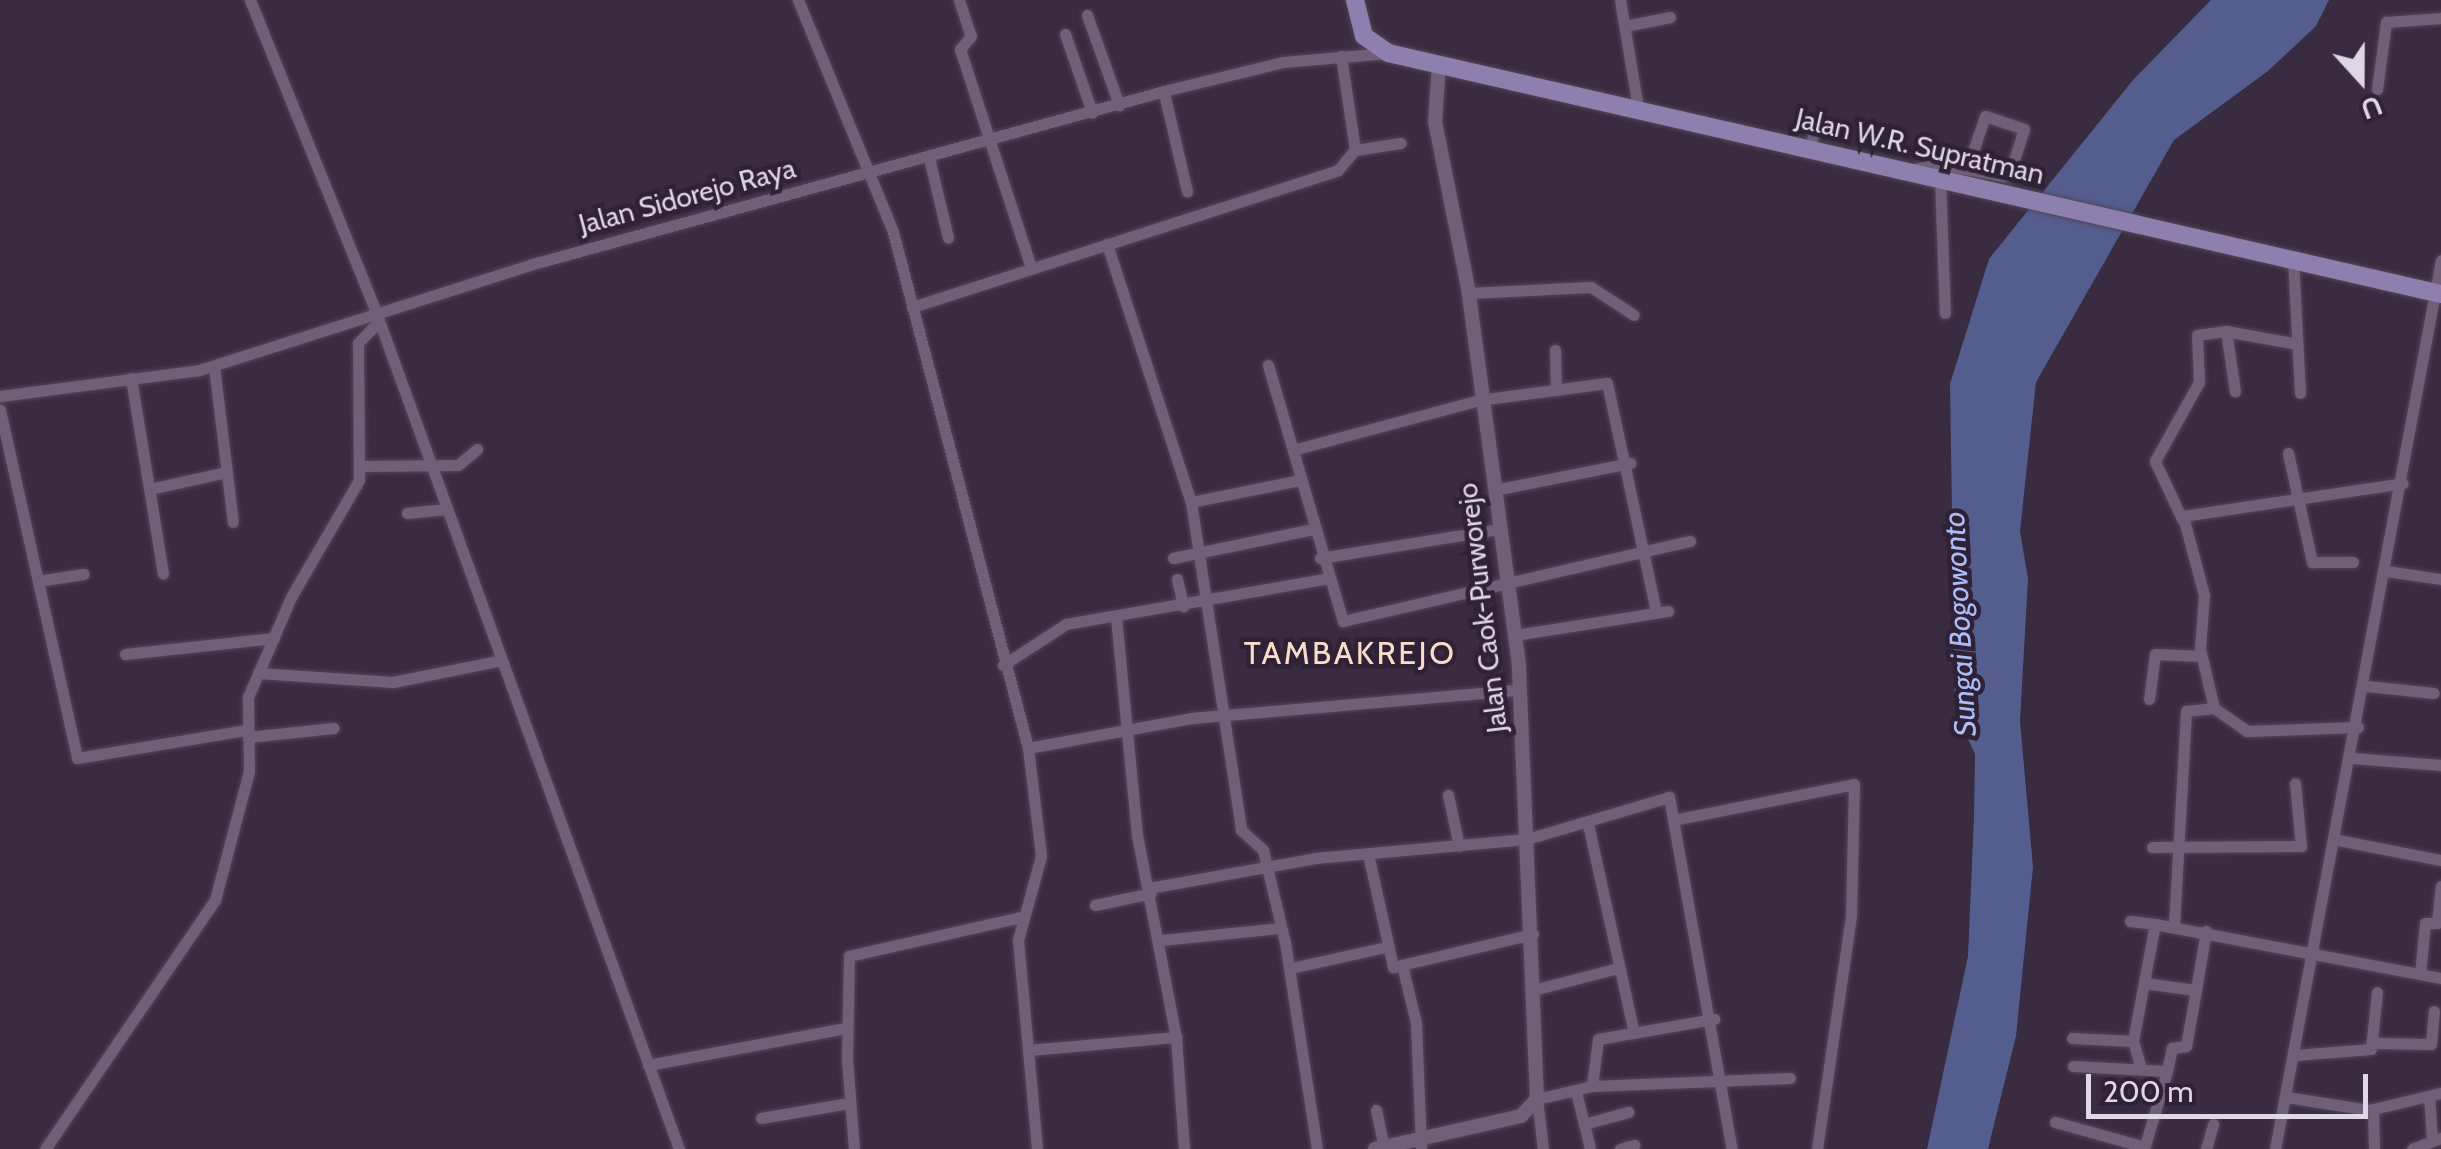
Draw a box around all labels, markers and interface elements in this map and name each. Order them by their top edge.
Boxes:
north arrow [2311,30,2411,130]
text: U [2356,89,2387,127]
street label: Jalan W.R. Supratman [1792,101,2048,191]
street label: Jalan Sidorejo Raya [575,151,799,241]
street label: Jalan Caok-Purworejo [1450,481,1514,735]
water label: Sungai Bogowonto [1936,511,1984,737]
district label: TAMBAKREJO [1244,634,1456,672]
scale bar [2091,1054,2374,1116]
text: 200 m [2103,1073,2194,1110]

